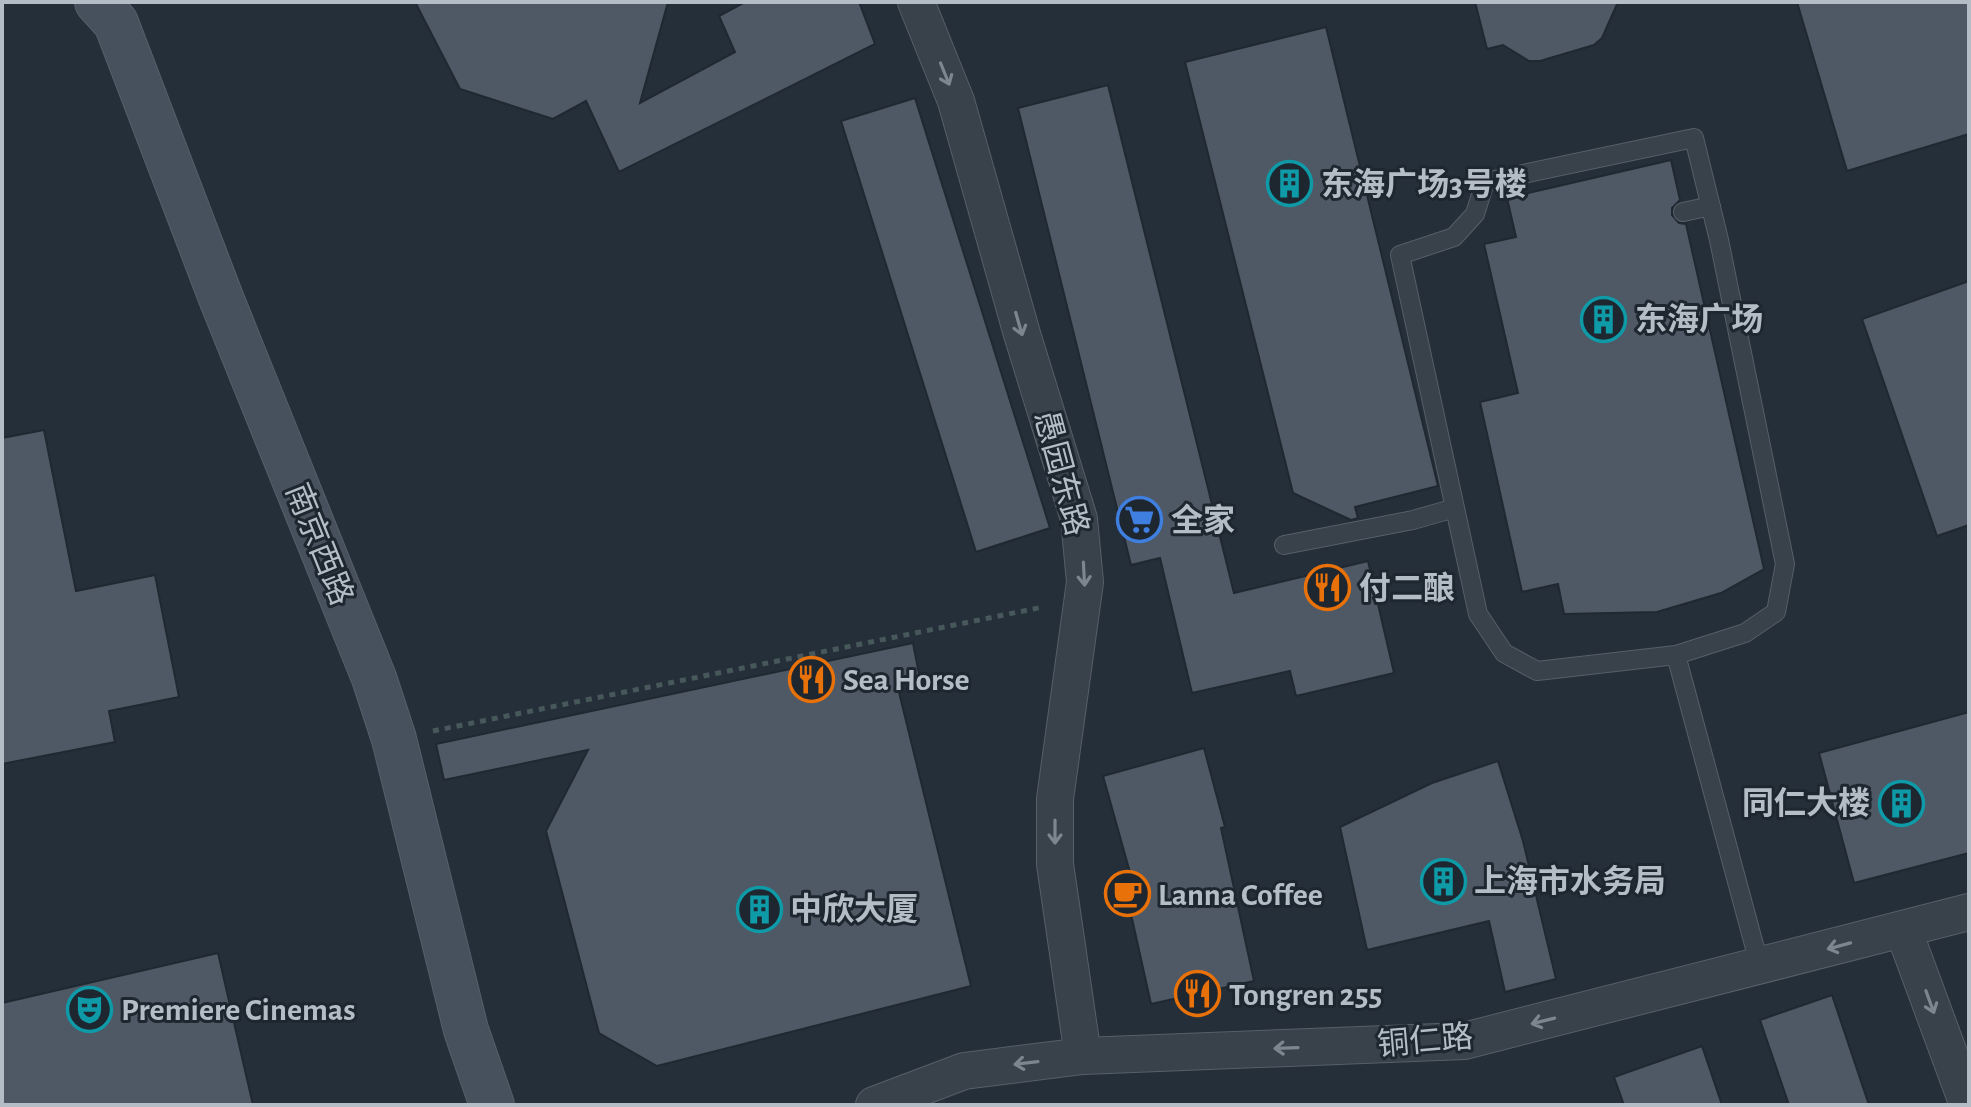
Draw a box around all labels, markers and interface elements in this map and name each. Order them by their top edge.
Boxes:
one-way arrow [939,61,954,86]
building icon: 东海广场3号楼 [1266,160,1314,208]
place label: 东海广场3号楼 [1321,167,1527,201]
building icon: 东海广场 [1580,295,1628,343]
place label: 东海广场 [1635,302,1763,336]
one-way arrow [1012,310,1027,336]
street label: 愚园东路 [1029,407,1095,539]
street label: 南京西路 [280,478,360,610]
supermarket icon: 全家 [1116,496,1164,544]
place label: 全家 [1171,503,1235,537]
one-way arrow [1077,560,1092,587]
restaurant icon: 付二酿 [1304,564,1352,612]
place label: 付二酿 [1359,571,1455,605]
restaurant icon: Sea Horse [788,655,836,703]
place label: Sea Horse [843,664,970,696]
building icon: 同仁大楼 [1877,779,1925,827]
place label: 同仁大楼 [1742,786,1870,820]
one-way arrow [1047,818,1063,845]
building icon: 上海市水务局 [1419,857,1467,905]
place label: 上海市水务局 [1474,864,1666,898]
cafe icon: Lanna Coffee [1103,870,1151,918]
place label: Lanna Coffee [1158,879,1323,911]
building icon: 中欣大厦 [735,885,783,933]
place label: 中欣大厦 [790,892,918,926]
one-way arrow [1827,939,1853,954]
restaurant icon: Tongren 255 [1174,970,1222,1018]
place label: Tongren 255 [1229,979,1382,1011]
theatre icon: Premiere Cinemas [66,985,114,1033]
one-way arrow [1924,989,1938,1014]
place label: Premiere Cinemas [121,994,356,1026]
one-way arrow [1531,1015,1556,1030]
street label: 铜仁路 [1376,1019,1474,1061]
one-way arrow [1273,1040,1300,1055]
one-way arrow [1013,1056,1040,1071]

